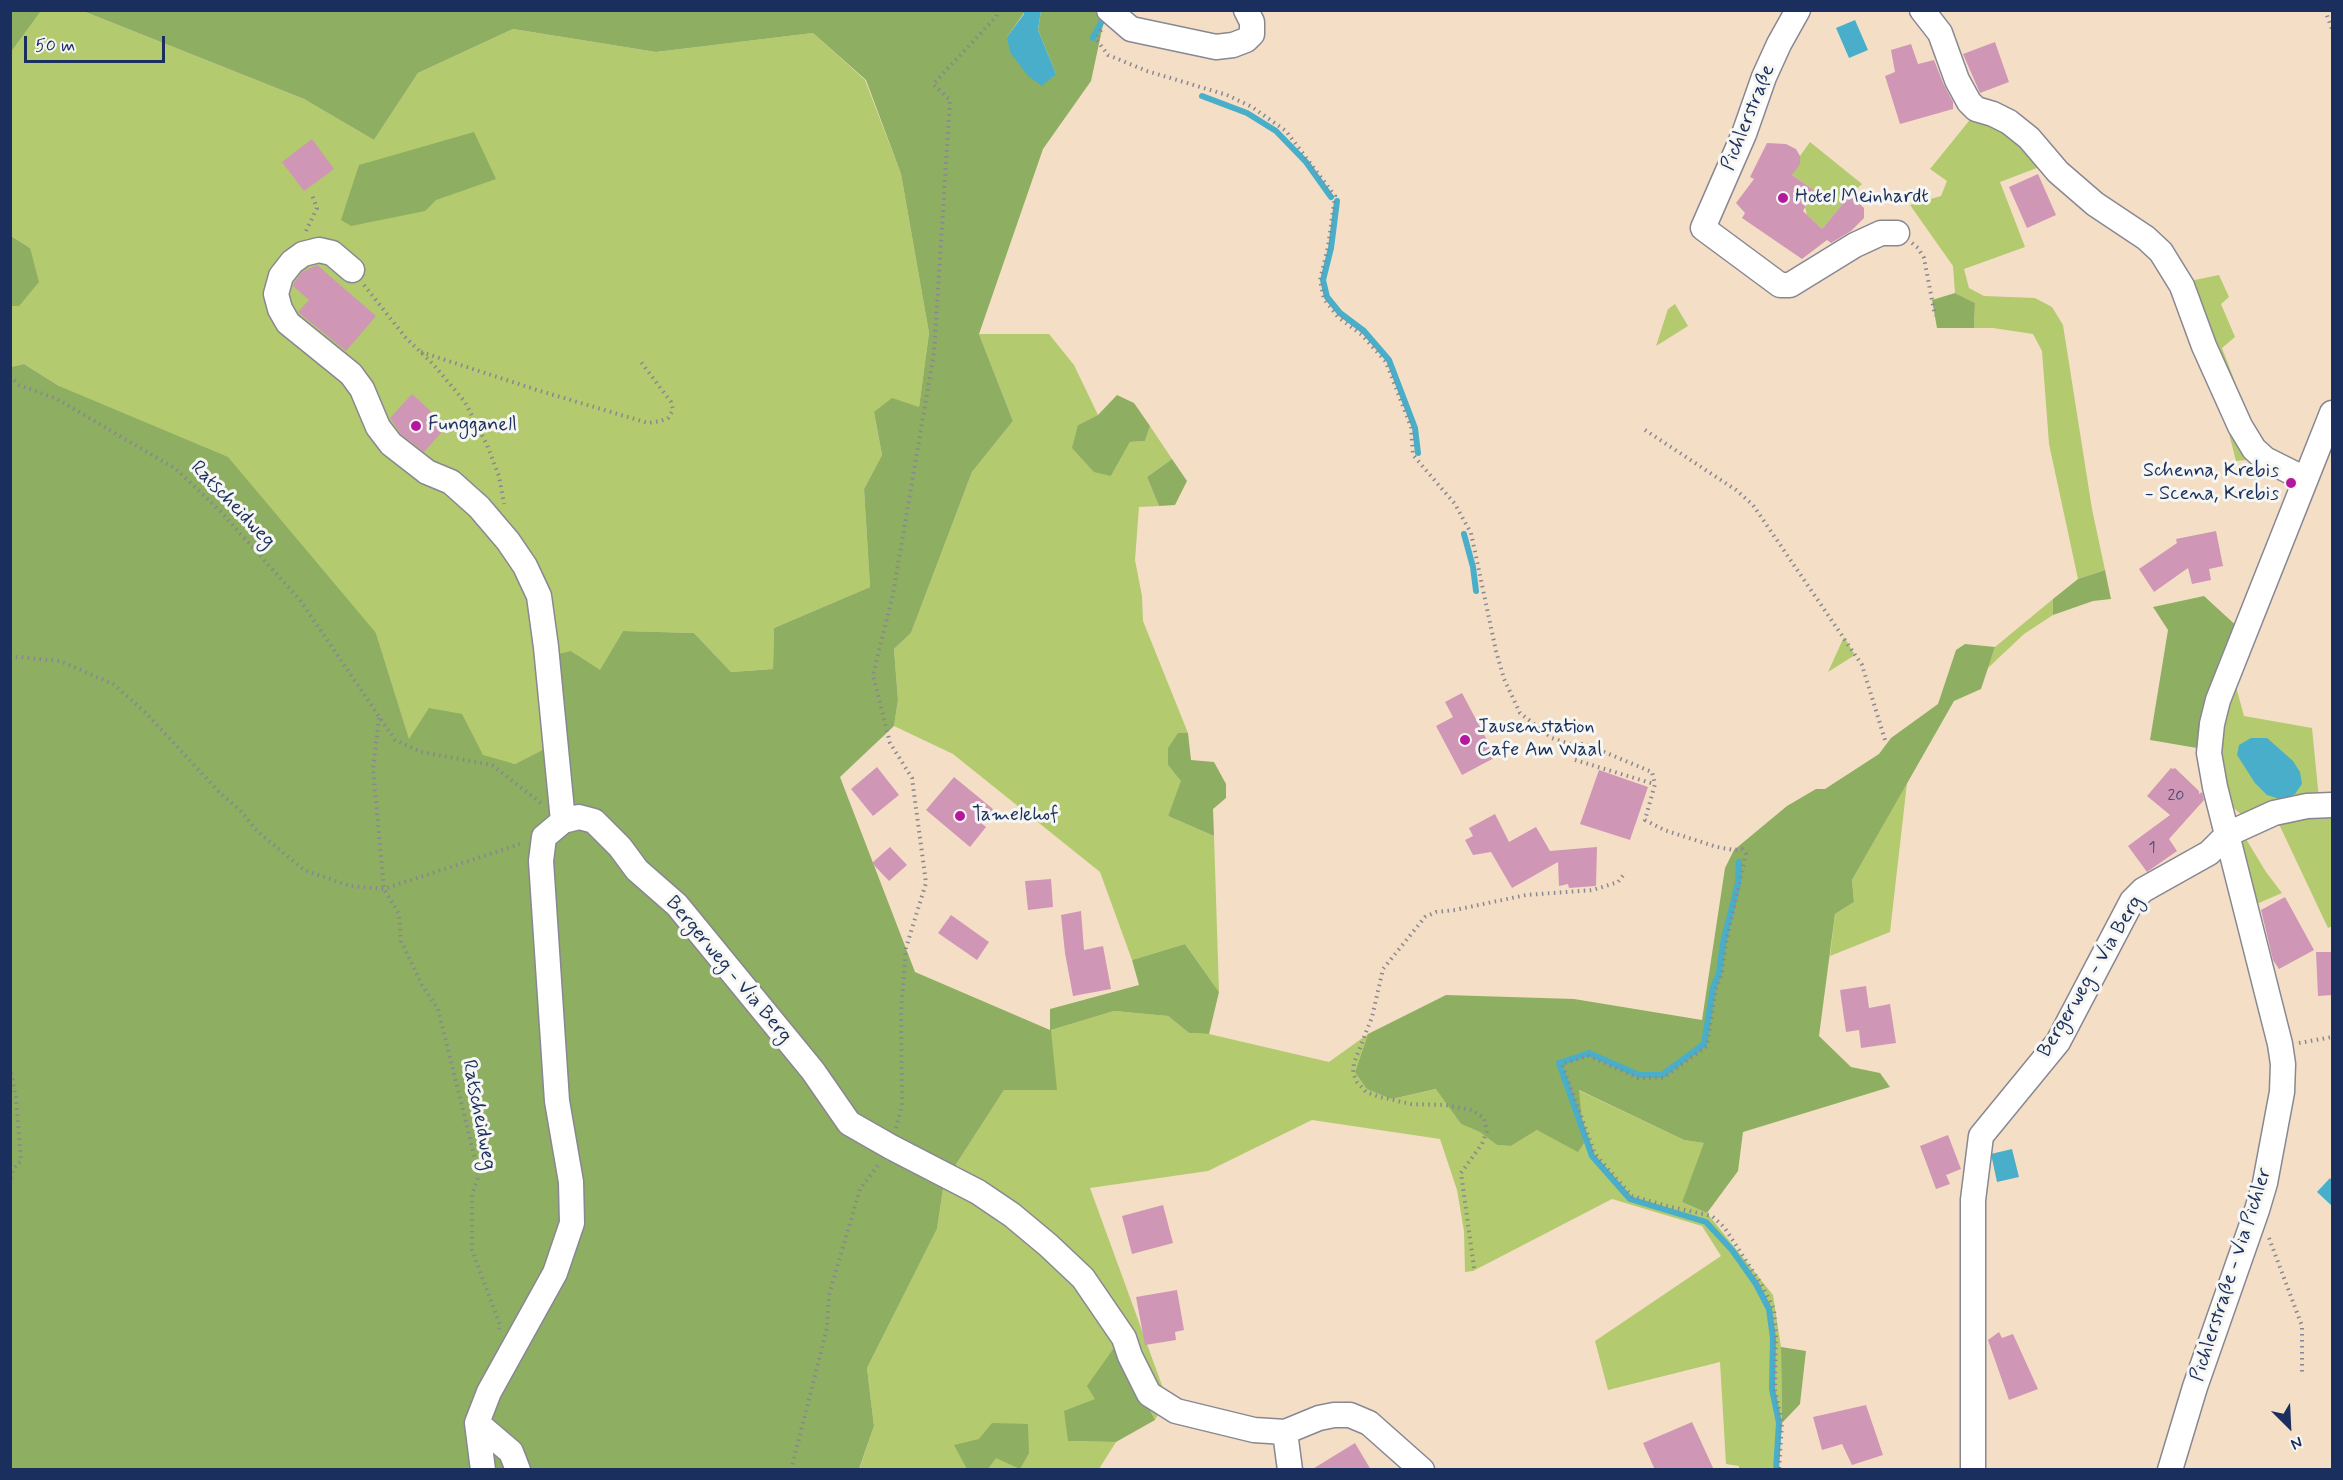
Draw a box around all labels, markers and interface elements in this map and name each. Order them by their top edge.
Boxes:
scale bar [27,24,168,62]
text: 50 m [35,34,75,58]
street label: Pichlerstraße [1717,62,1781,174]
place label: Hotel Meinhardt [1795,186,1929,210]
marker: Hotel Meinhardt [1776,191,1790,205]
place label: Fungganell [428,414,517,438]
marker: Fungganell [409,419,423,433]
street label: Ratscheidweg [185,456,279,554]
place label: Schenna, Krebis - Scena, Krebis [2143,460,2279,507]
marker: Schenna, Krebis - Scena, Krebis [2284,476,2298,490]
place label: Jausenstation Cafe Am Waal [1477,716,1602,763]
marker: Jausenstation Cafe Am Waal [1458,733,1472,747]
house number: 20 [2168,787,2184,807]
place label: Tamelehof [972,804,1059,828]
marker: Tamelehof [953,809,967,823]
house number: 1 [2148,839,2156,859]
street label: Bergerweg - Via Berg [660,892,796,1048]
street label: Bergerweg - Via Berg [2033,892,2149,1062]
street label: Ratscheidweg [456,1058,500,1172]
street label: Pichlerstraße - Via Pichler [2186,1165,2278,1385]
north arrow [2259,1396,2319,1456]
text: N [2287,1431,2306,1455]

